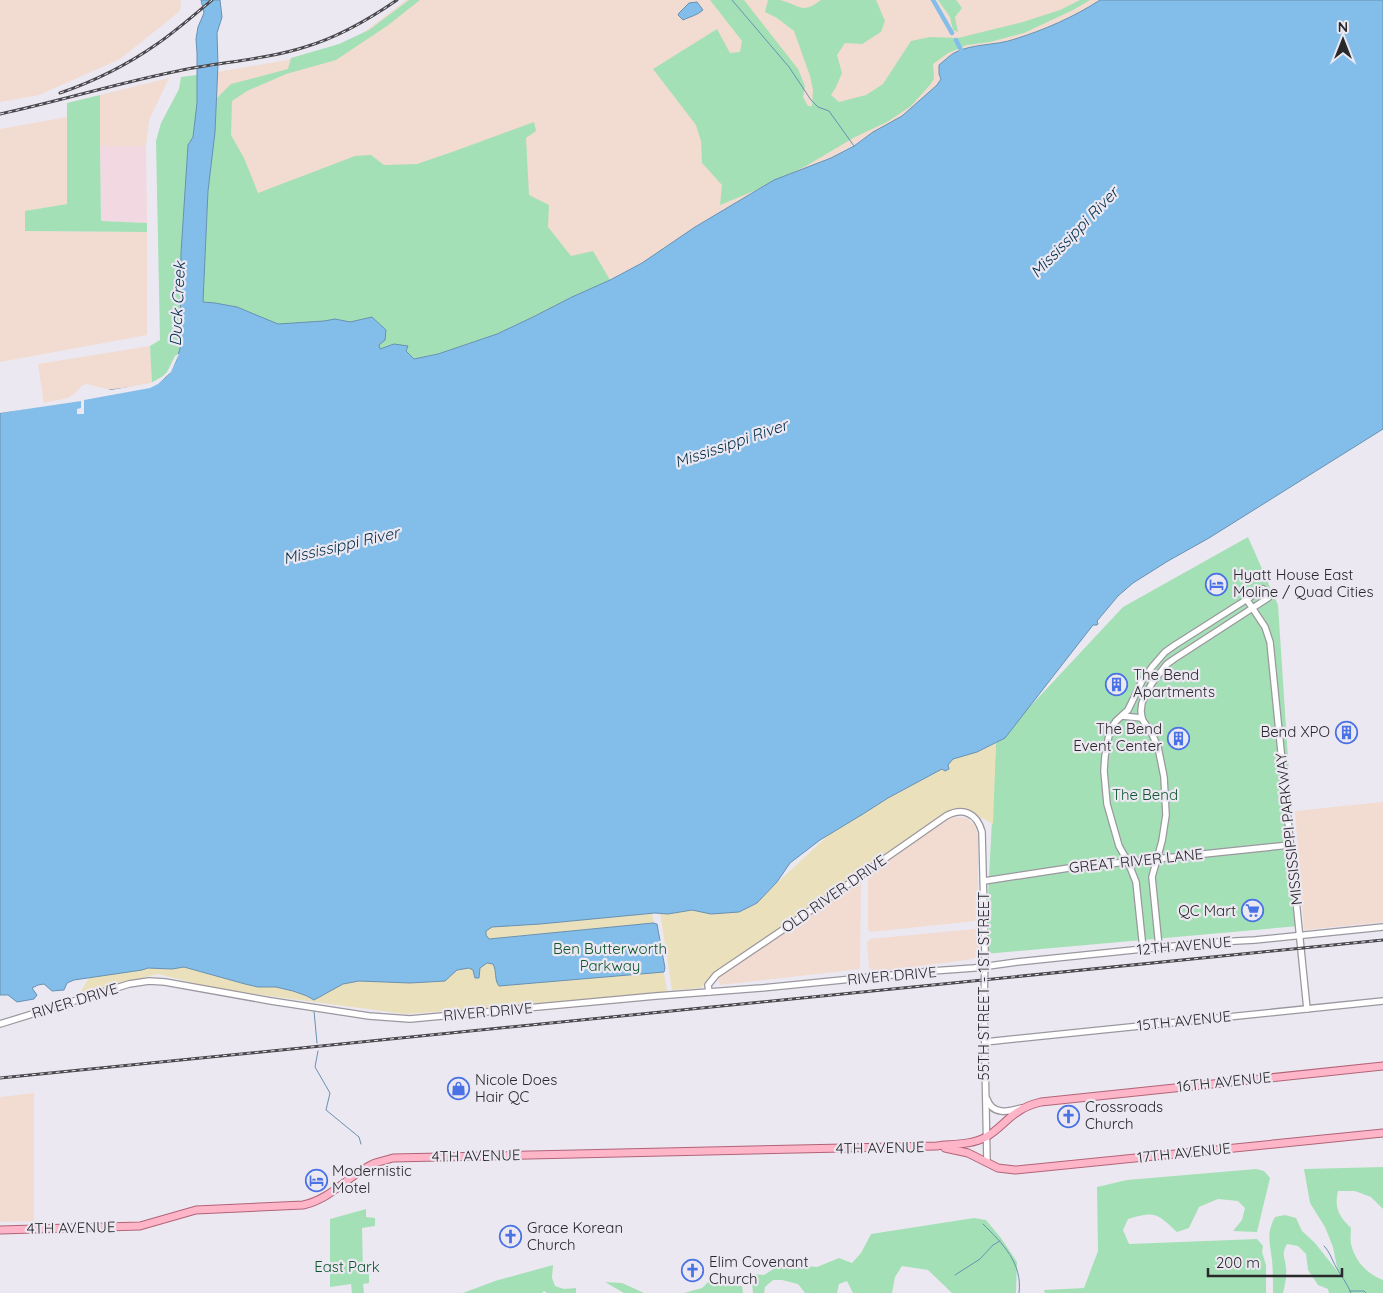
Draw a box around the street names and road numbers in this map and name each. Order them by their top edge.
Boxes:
street label: MISSISSIPPI PARKWAY [1271,751,1306,906]
street label: GREAT RIVER LANE [1068,844,1204,877]
street label: OLD RIVER DRIVE [778,850,890,937]
street label: 55TH STREET - 1ST STREET [974,892,993,1080]
street label: 12TH AVENUE [1136,932,1232,959]
street label: RIVER DRIVE [847,962,937,989]
street label: RIVER DRIVE [29,978,120,1023]
street label: RIVER DRIVE [443,998,533,1025]
street label: 15TH AVENUE [1136,1006,1232,1035]
street label: 16TH AVENUE [1176,1067,1272,1096]
street label: 4TH AVENUE [835,1137,925,1158]
street label: 17TH AVENUE [1136,1138,1232,1167]
street label: 4TH AVENUE [431,1145,521,1166]
street label: 4TH AVENUE [26,1217,116,1238]

